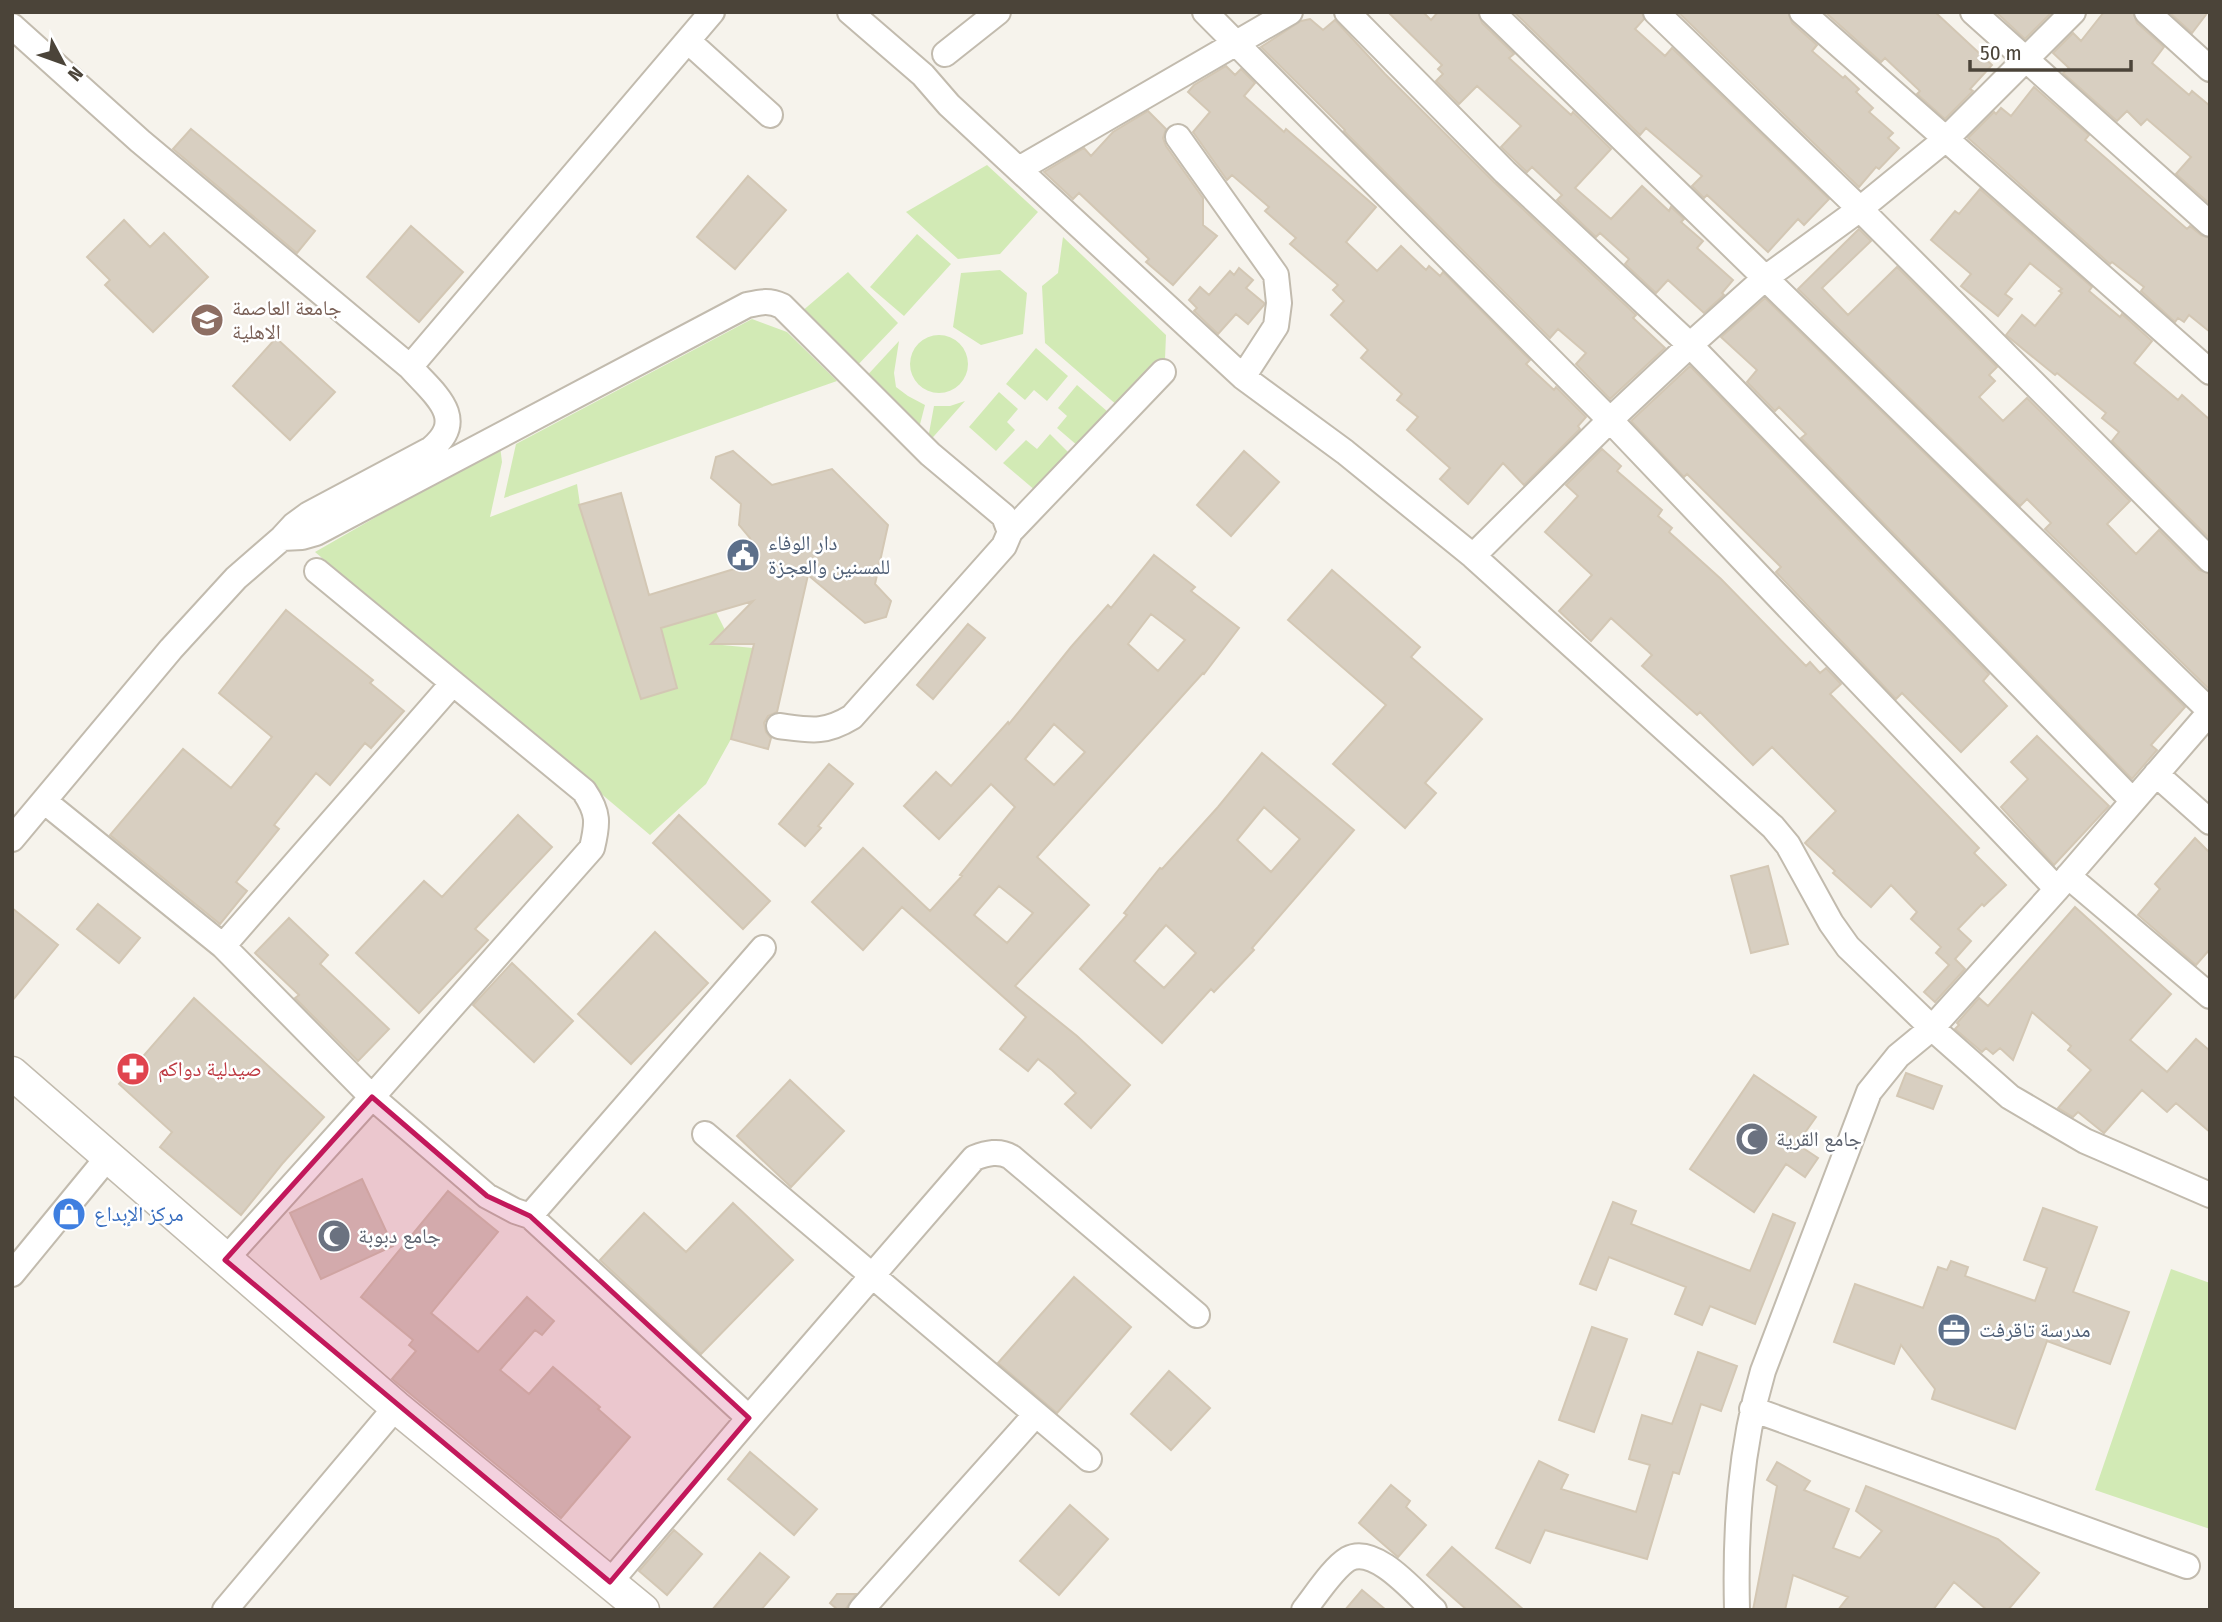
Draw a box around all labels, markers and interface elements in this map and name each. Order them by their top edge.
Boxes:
north arrow [28,28,98,98]
scale bar [1970,28,2131,72]
text: 50 m [1980,40,2022,66]
text: N [63,62,88,86]
place label: جامعة العاصمة الاهلية [232,295,342,345]
school or university icon: جامعة العاصمة الاهلية [188,301,226,339]
place label: دار الوفاء للمسنين والعجزة [768,530,890,580]
public building icon: دار الوفاء للمسنين والعجزة [724,536,762,574]
pharmacy icon: صيدلية دواكم [114,1050,152,1088]
place label: صيدلية دواكم [158,1056,262,1083]
mosque icon: جامع القرية [1733,1120,1771,1158]
place label: جامع القرية [1776,1126,1862,1152]
shop icon: مركز الإبداع [50,1195,88,1233]
place label: مركز الإبداع [94,1201,183,1227]
mosque icon: جامع دبوبة [315,1217,353,1255]
place label: جامع دبوبة [358,1223,441,1249]
office icon: مدرسة تاقرفت [1935,1311,1973,1349]
place label: مدرسة تاقرفت [1979,1317,2091,1343]

